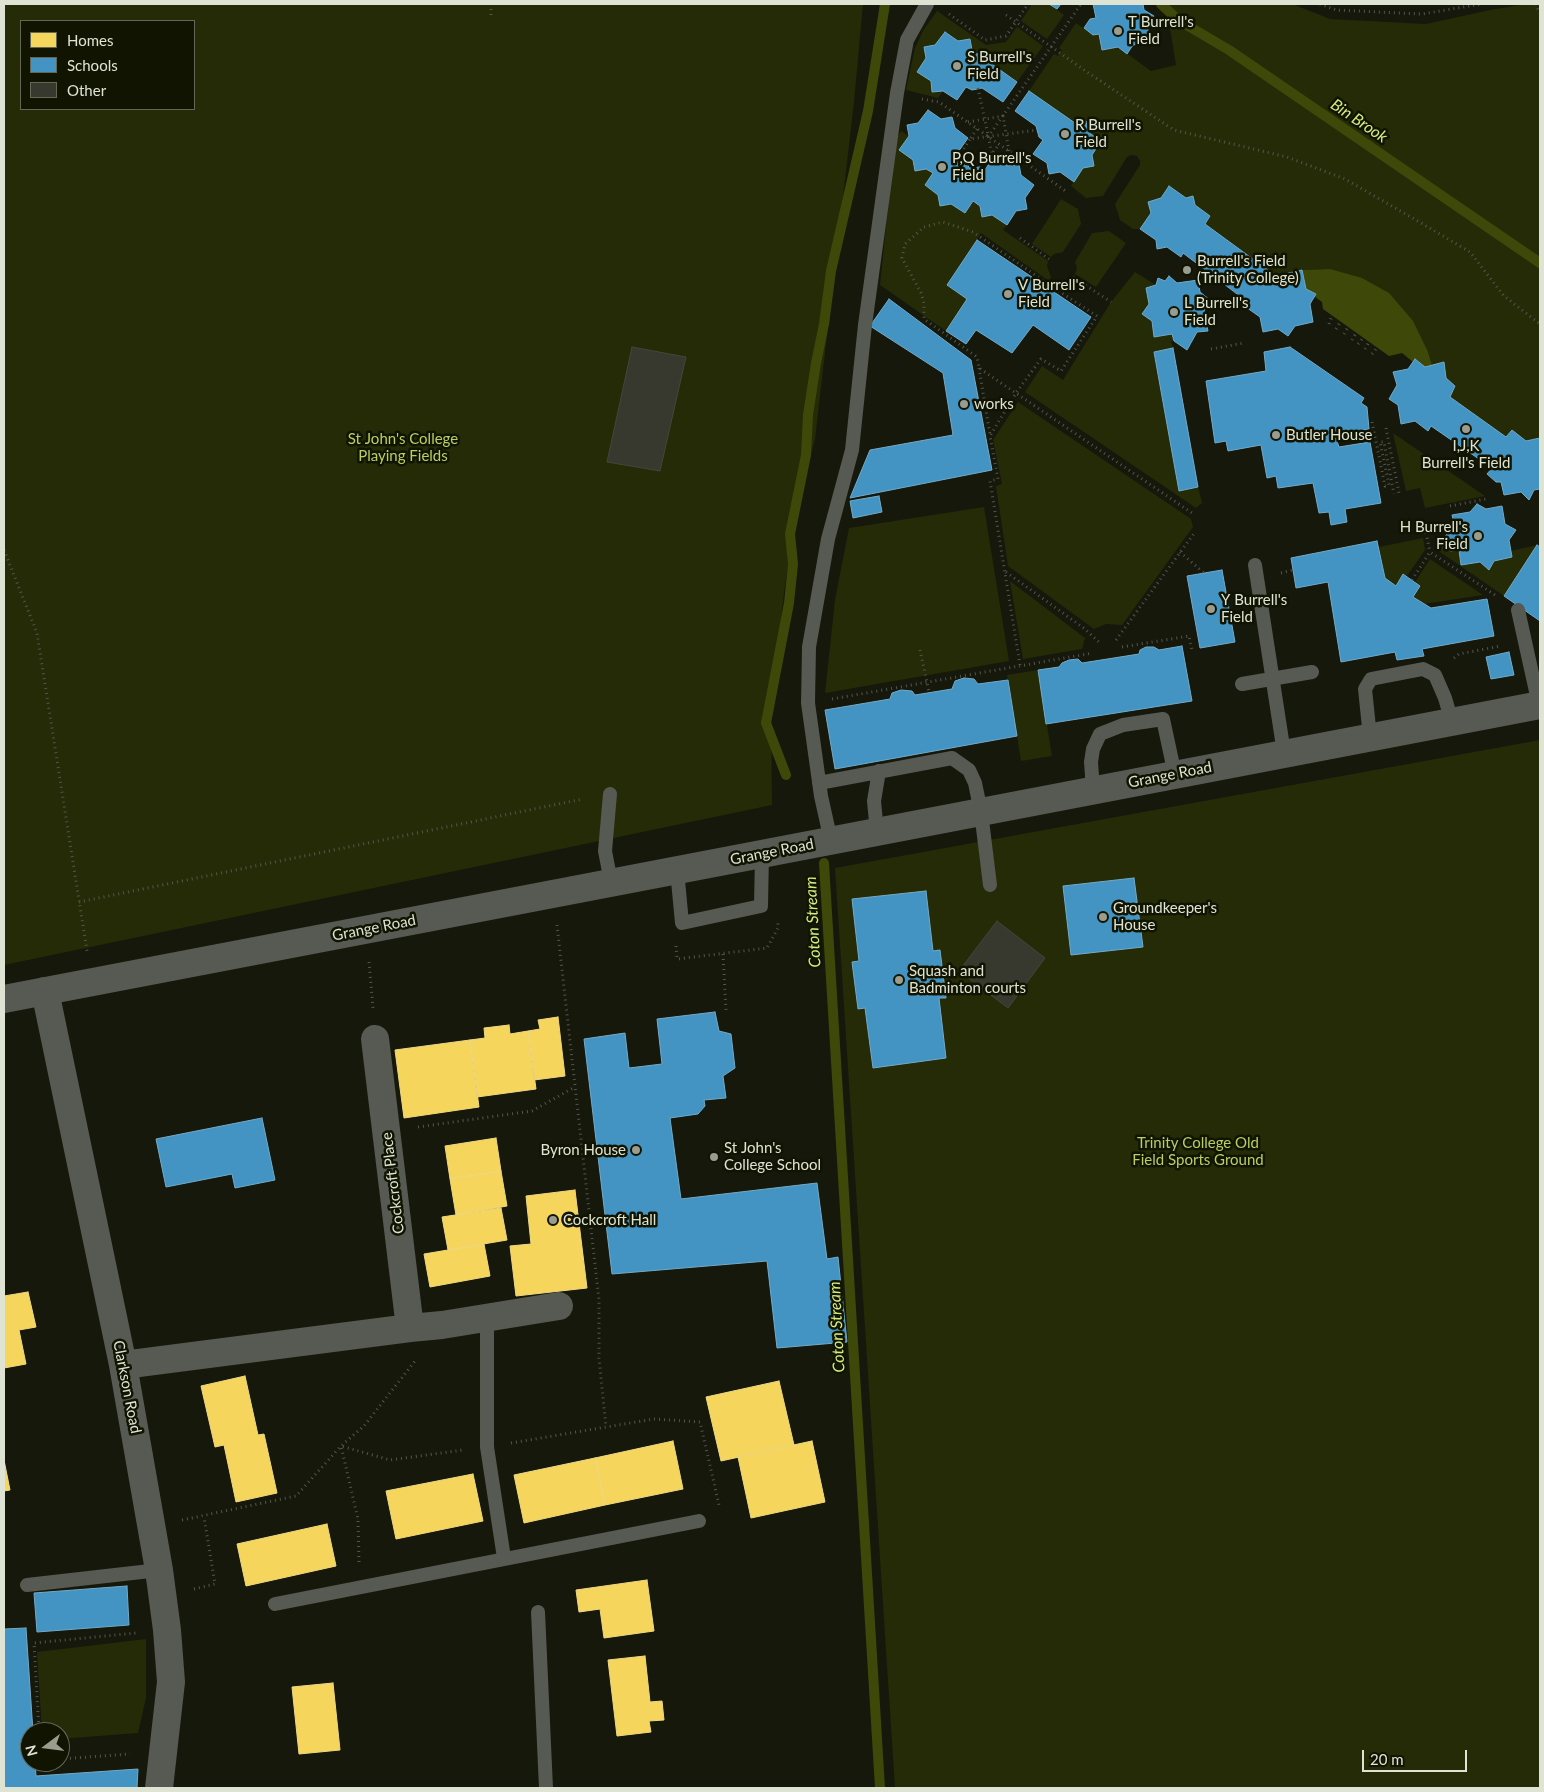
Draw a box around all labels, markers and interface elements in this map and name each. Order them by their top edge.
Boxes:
place label: T Burrell's Field [1128,13,1194,48]
legend [20,20,195,110]
marker: T Burrell's Field [1112,25,1124,37]
text: Homes [67,31,113,49]
place label: S Burrell's Field [967,48,1032,83]
text: Schools [67,56,118,74]
marker: S Burrell's Field [951,60,963,72]
text: Other [67,81,106,99]
water label: Bin Brook [1327,95,1391,147]
place label: R Burrell's Field [1075,116,1141,151]
marker: R Burrell's Field [1059,128,1071,140]
place label: P,Q Burrell's Field [952,149,1031,184]
marker: P,Q Burrell's Field [936,161,948,173]
place label: Burrell's Field (Trinity College) [1197,252,1299,287]
marker: Burrell's Field (Trinity College) [1181,264,1193,276]
place label: V Burrell's Field [1018,276,1085,311]
marker: V Burrell's Field [1002,288,1014,300]
place label: L Burrell's Field [1184,294,1248,329]
marker: L Burrell's Field [1168,306,1180,318]
place label: works [974,395,1014,413]
marker: works [958,398,970,410]
marker: I,J,K Burrell's Field [1460,423,1472,435]
place label: Butler House [1286,426,1373,444]
marker: Butler House [1270,429,1282,441]
park label: St John's College Playing Fields [348,430,458,465]
place label: I,J,K Burrell's Field [1422,437,1510,472]
place label: H Burrell's Field [1400,518,1468,553]
marker: H Burrell's Field [1472,530,1484,542]
place label: Y Burrell's Field [1221,591,1287,626]
marker: Y Burrell's Field [1205,603,1217,615]
street label: Grange Road [1127,758,1213,792]
street label: Grange Road [729,835,815,869]
water label: Coton Stream [801,876,825,968]
place label: Groundkeeper's House [1113,899,1217,934]
street label: Grange Road [331,911,417,945]
marker: Groundkeeper's House [1097,911,1109,923]
place label: Squash and Badminton courts [909,962,1026,997]
marker: Squash and Badminton courts [893,974,905,986]
street label: Cockcroft Place [378,1131,408,1235]
park label: Trinity College Old Field Sports Ground [1132,1134,1264,1169]
place label: St John's College School [724,1139,821,1174]
place label: Byron House [540,1141,626,1159]
marker: Byron House [630,1144,642,1156]
marker: St John's College School [708,1151,720,1163]
place label: Cockcroft Hall [563,1211,656,1229]
marker: Cockcroft Hall [547,1214,559,1226]
water label: Coton Stream [825,1281,849,1373]
street label: Clarkson Road [109,1339,145,1435]
north arrow [20,1722,70,1772]
scale bar [1364,1740,1469,1772]
text: N [21,1743,41,1758]
text: 20 m [1370,1750,1404,1768]

